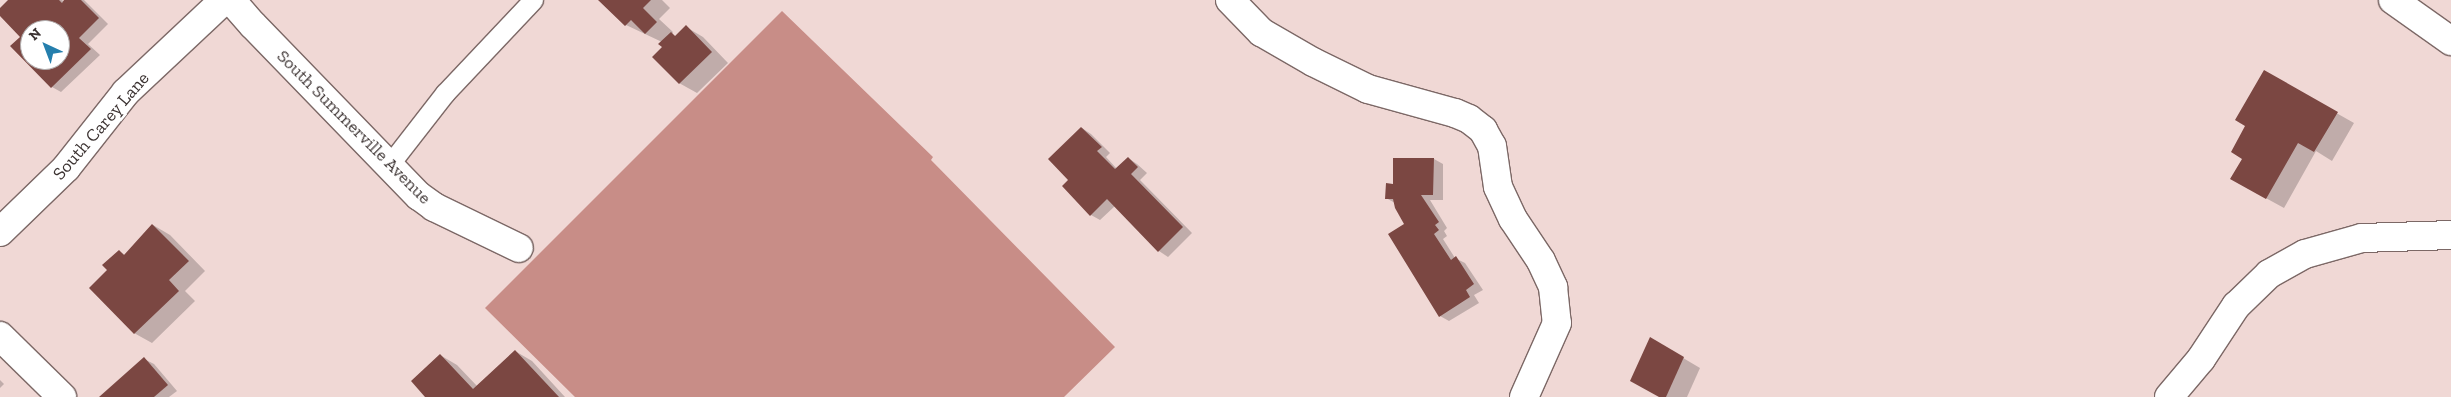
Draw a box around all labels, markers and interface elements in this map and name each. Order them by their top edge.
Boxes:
north arrow [20,20,70,70]
text: N [25,25,45,44]
street label: South Summerville Avenue [272,45,436,209]
street label: South Carey Lane [48,67,154,185]

